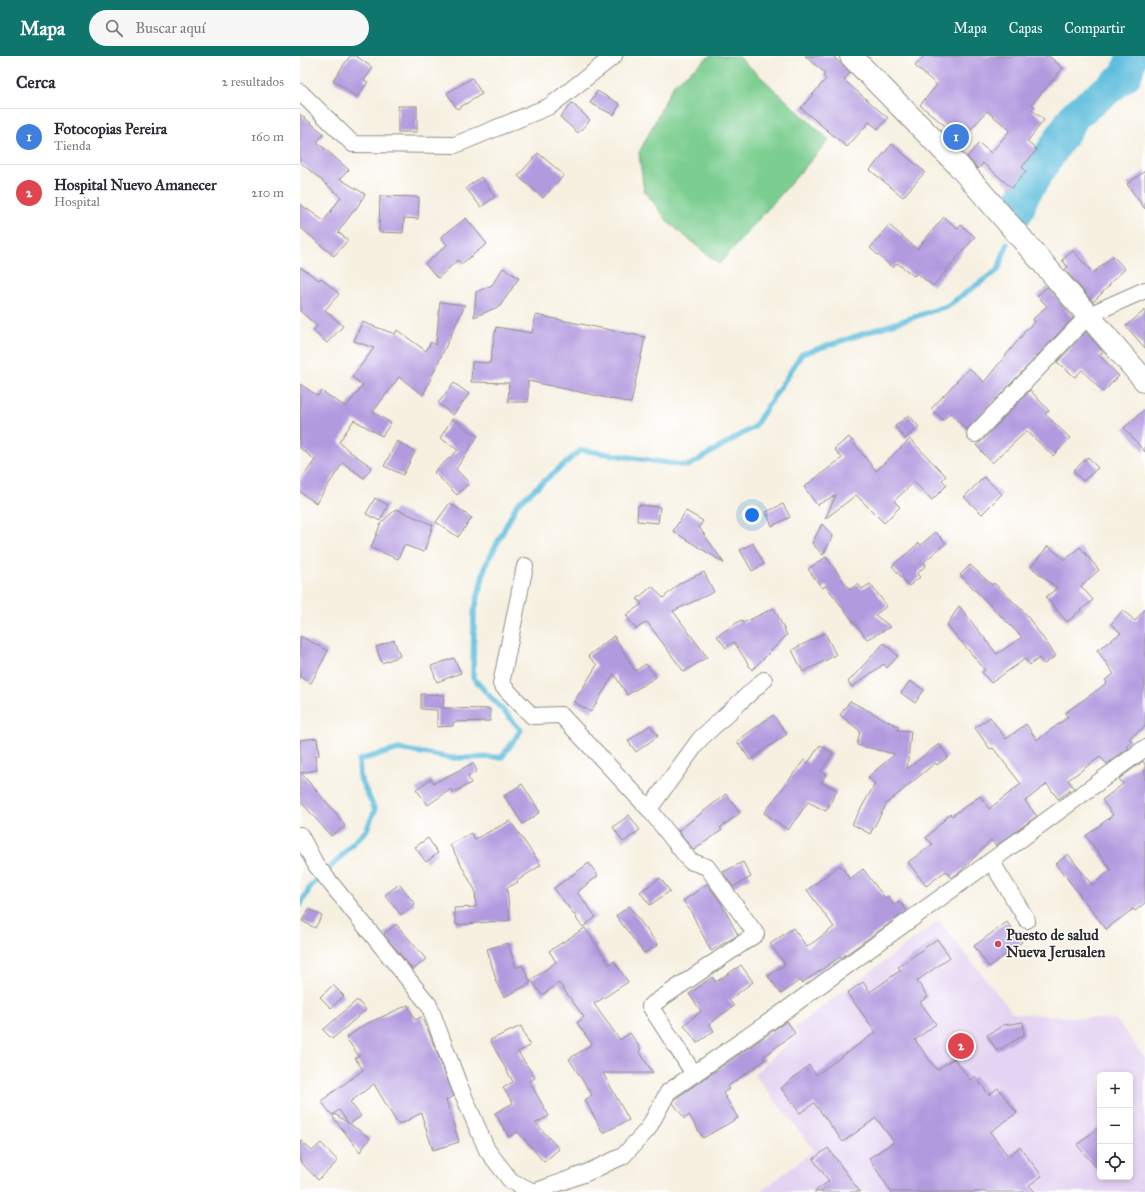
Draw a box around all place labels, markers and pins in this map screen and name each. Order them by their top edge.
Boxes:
pin: 1 [943,122,969,152]
place label: Puesto de salud Nueva Jerusalen [1006,926,1106,962]
marker: Puesto de salud Nueva Jerusalen [993,939,1003,949]
pin: 2 [948,1031,974,1061]

